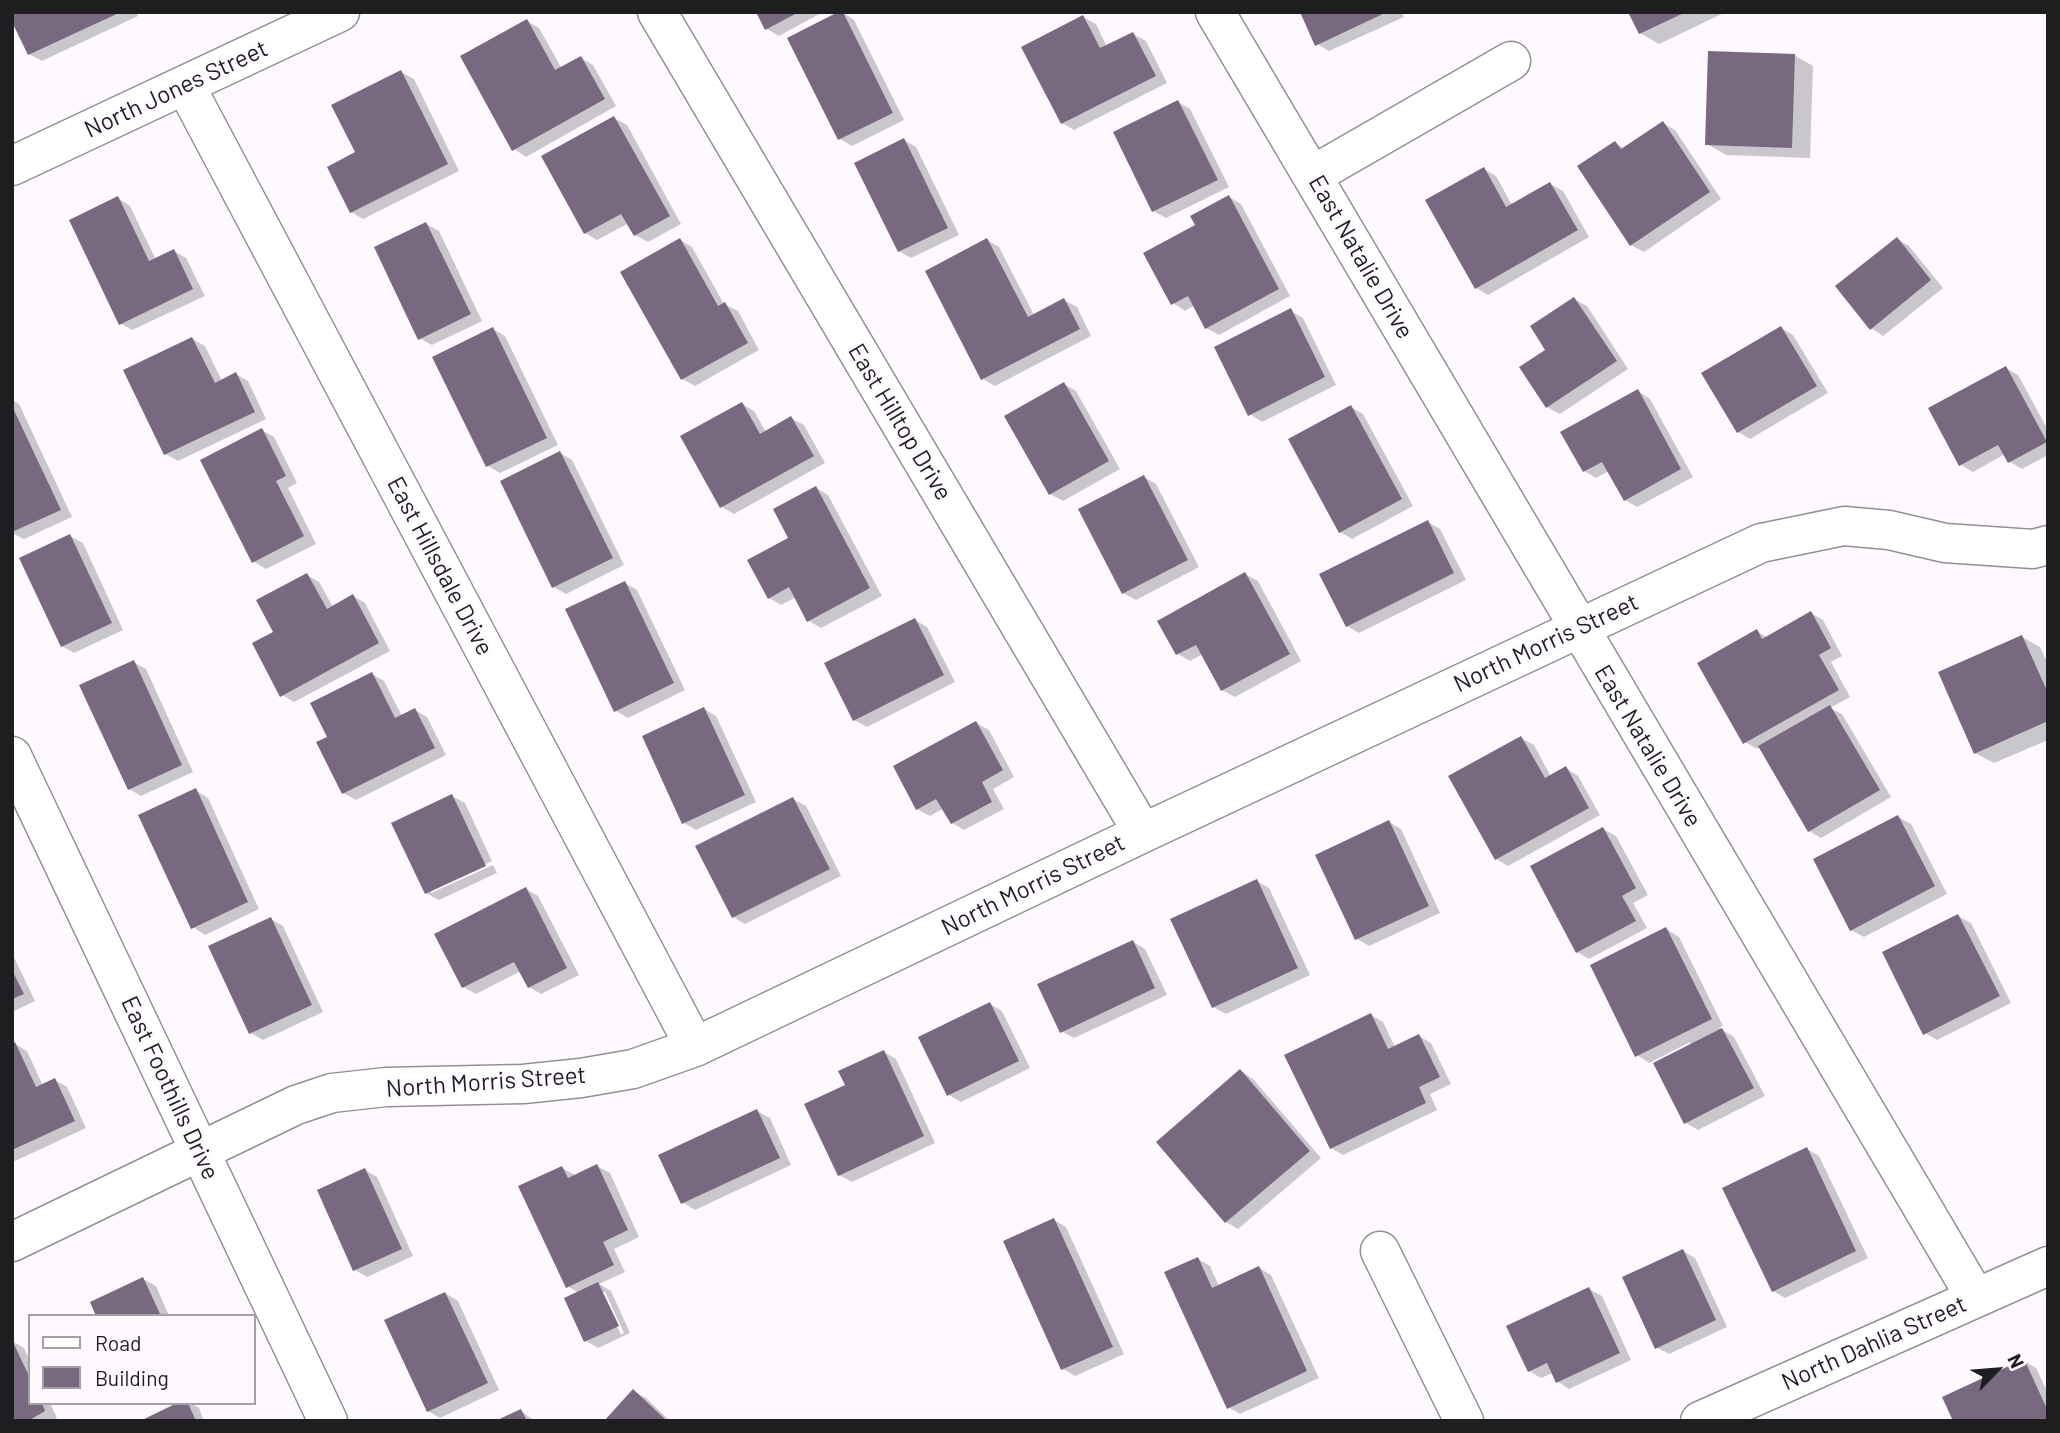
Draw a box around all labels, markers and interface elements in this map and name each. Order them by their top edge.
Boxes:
street label: North Jones Street [80,34,272,144]
street label: East Natalie Drive [1303,170,1419,344]
street label: East Hilltop Drive [842,338,958,506]
street label: East Hillsdale Drive [381,472,499,660]
street label: North Morris Street [1449,588,1643,698]
street label: East Natalie Drive [1588,660,1708,832]
street label: North Morris Street [937,828,1129,942]
street label: East Foothills Drive [115,992,225,1184]
street label: North Morris Street [385,1061,587,1103]
street label: North Dahlia Street [1777,1289,1971,1397]
legend [28,1314,256,1405]
text: Road [95,1330,141,1355]
north arrow [1962,1335,2032,1405]
text: N [2003,1350,2030,1371]
text: Building [95,1365,169,1390]

